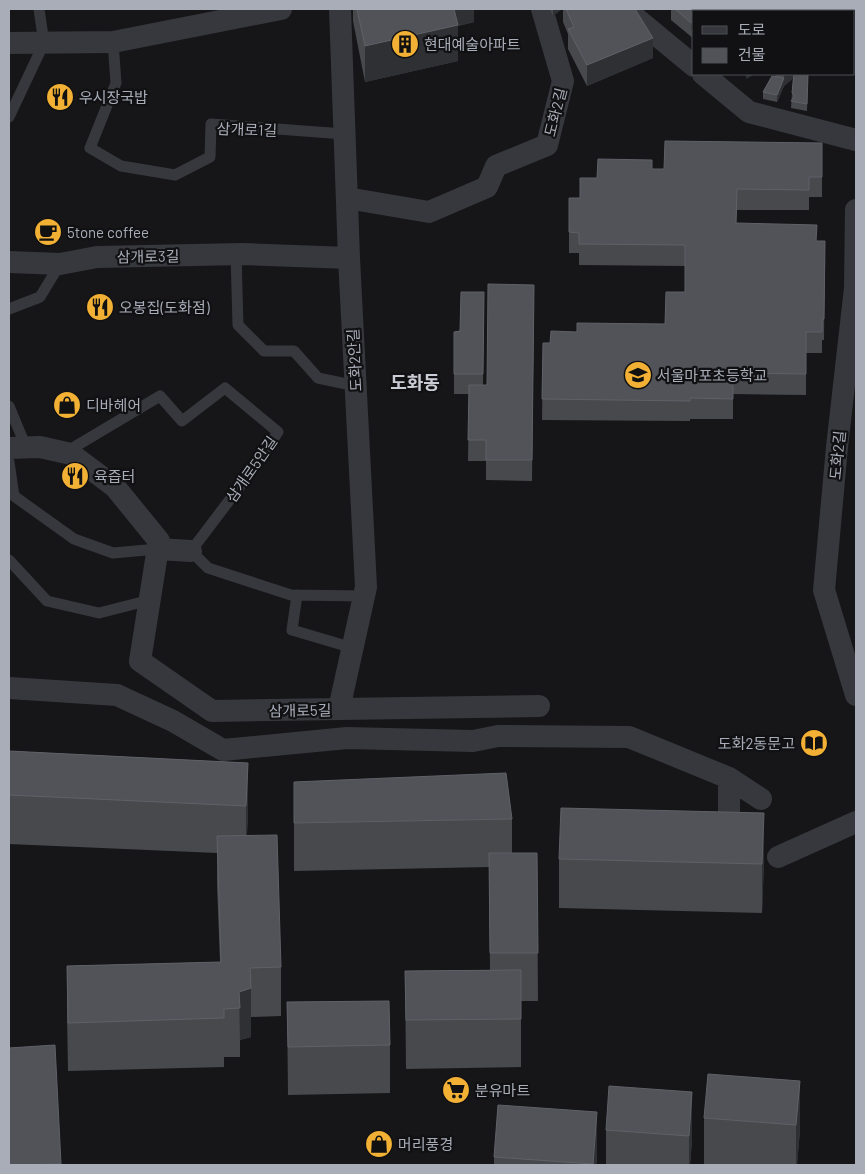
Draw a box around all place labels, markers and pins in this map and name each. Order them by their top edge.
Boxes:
building icon: 현대예술아파트 [390,29,420,59]
place label: 현대예술아파트 [424,35,521,53]
restaurant icon: 우시장국밥 [45,82,75,112]
place label: 우시장국밥 [79,88,148,106]
cafe icon: 5tone coffee [33,217,63,247]
place label: 5tone coffee [67,223,149,241]
restaurant icon: 오봉집(도화점) [85,292,115,322]
place label: 오봉집(도화점) [119,298,210,316]
school or university icon: 서울마포초등학교 [623,360,653,390]
place label: 서울마포초등학교 [657,366,767,384]
shop icon: 디바헤어 [52,390,82,420]
place label: 디바헤어 [86,396,141,414]
restaurant icon: 육즙터 [60,461,90,491]
place label: 육즙터 [94,467,135,485]
library icon: 도화2동문고 [799,728,829,758]
place label: 도화2동문고 [718,734,795,752]
supermarket icon: 분유마트 [441,1075,471,1105]
place label: 분유마트 [475,1081,530,1099]
shop icon: 머리풍경 [364,1129,394,1159]
place label: 머리풍경 [398,1135,453,1153]

